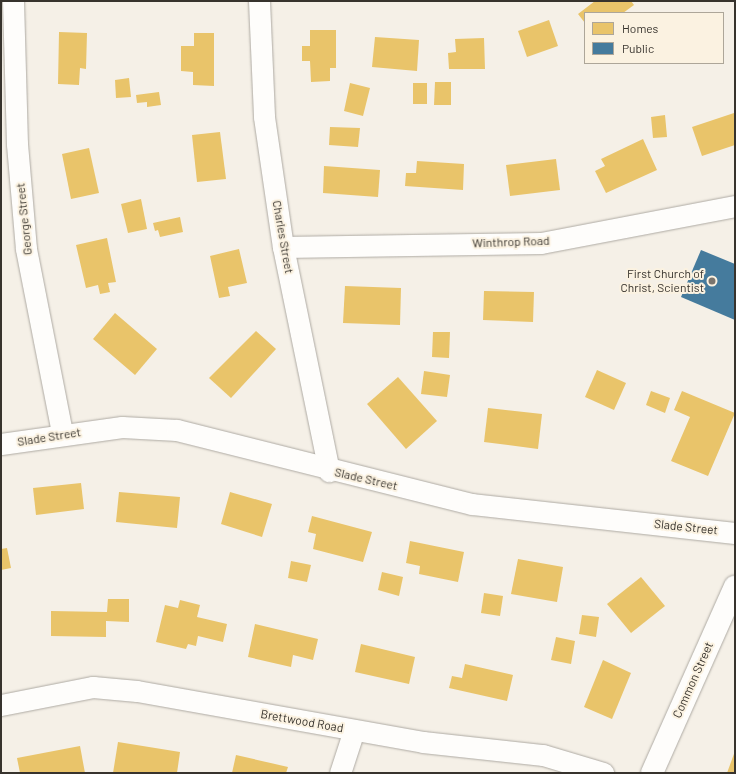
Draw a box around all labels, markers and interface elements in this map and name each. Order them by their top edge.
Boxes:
legend [584,12,724,64]
text: Homes [622,21,658,35]
text: Public [622,41,654,55]
street label: George Street [13,182,35,256]
street label: Charles Street [269,199,297,275]
street label: Winthrop Road [472,233,550,251]
place label: First Church of Christ, Scientist [620,267,704,295]
marker: First Church of Christ, Scientist [707,276,717,286]
street label: Slade Street [16,425,82,449]
street label: Slade Street [333,465,399,493]
street label: Slade Street [653,516,719,538]
street label: Common Street [670,640,716,720]
street label: Brettwood Road [259,707,345,735]

